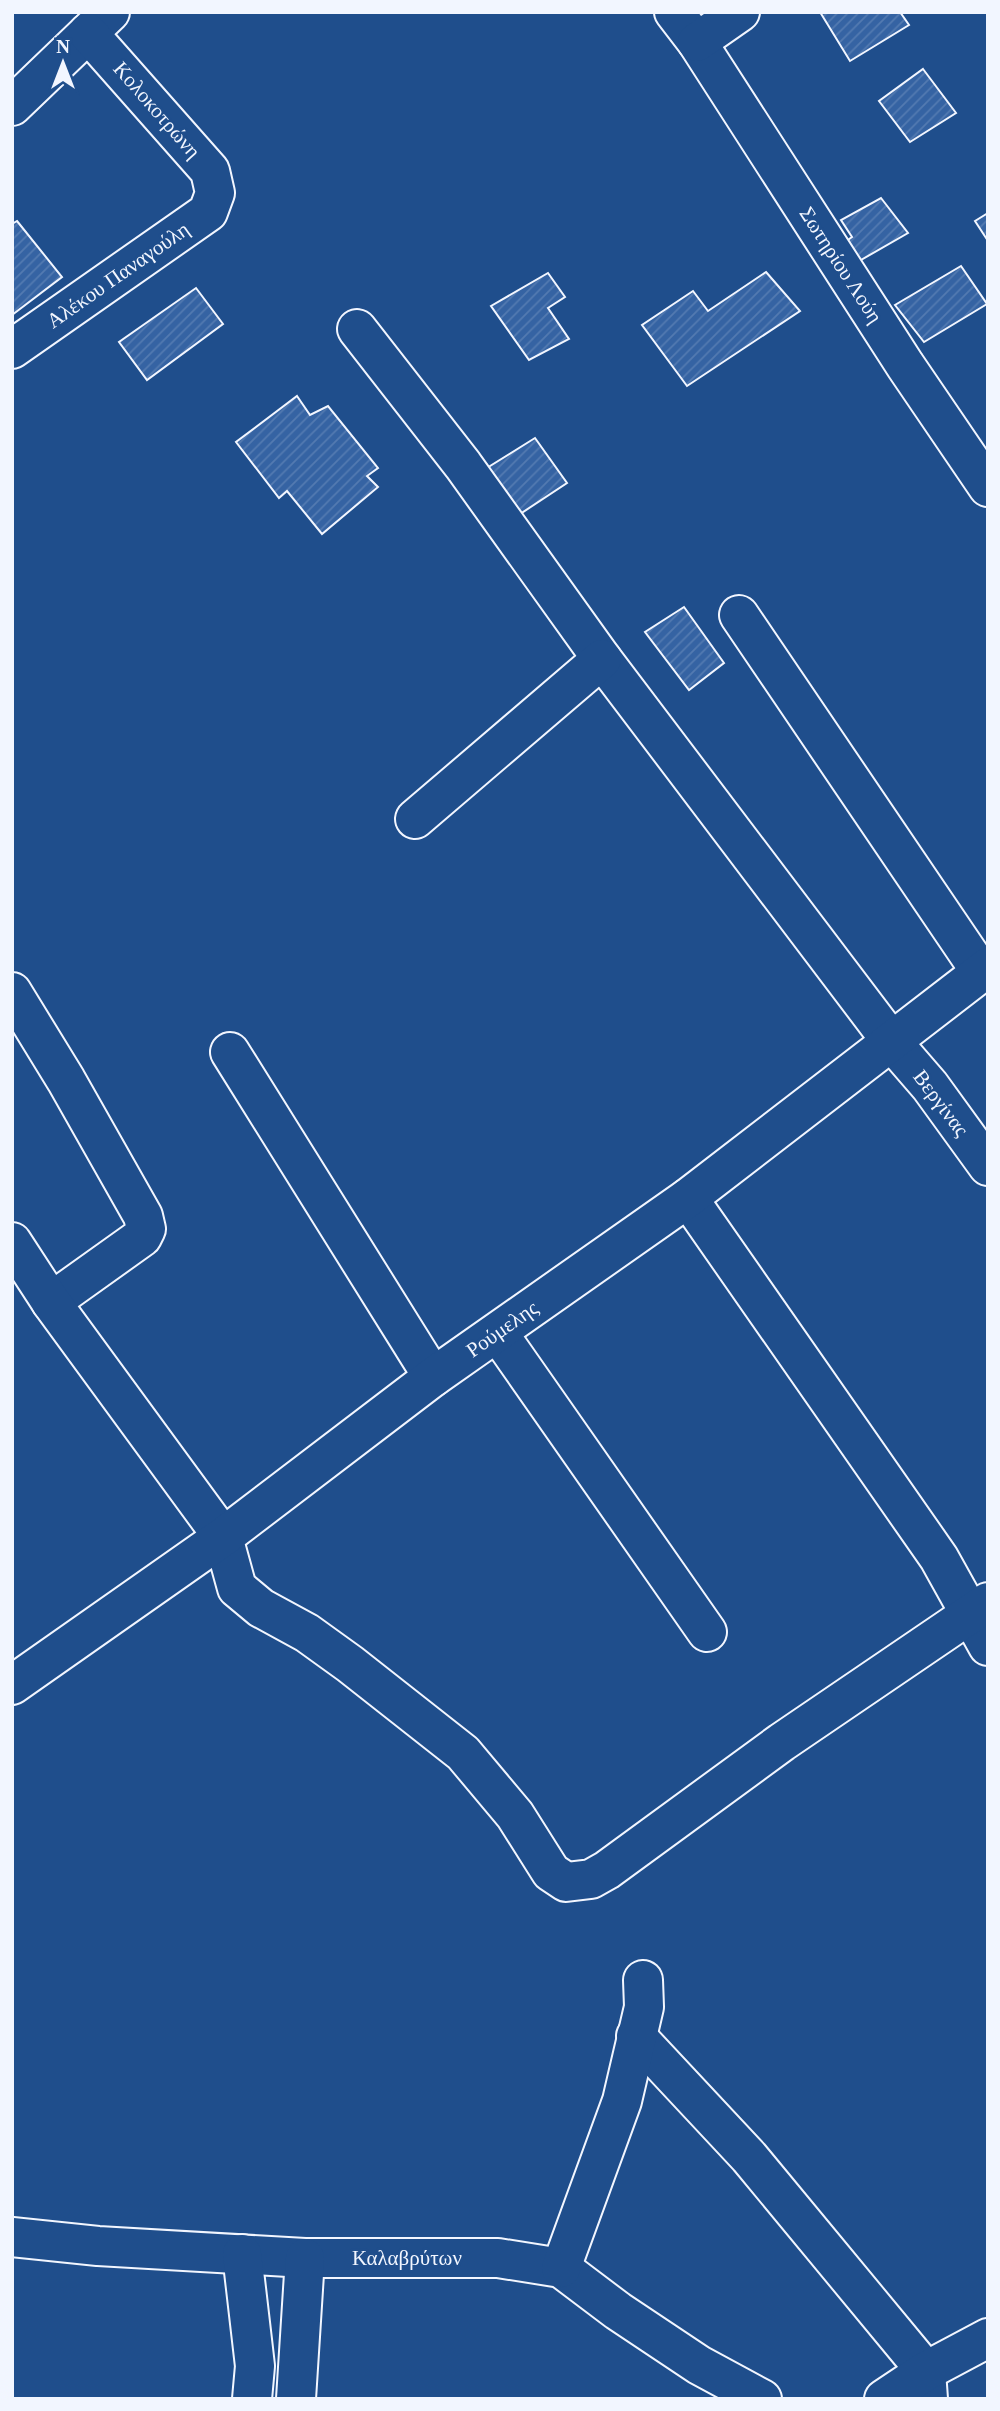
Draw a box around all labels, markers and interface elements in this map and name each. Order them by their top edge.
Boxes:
north arrow [28,28,98,98]
text: N [56,36,70,57]
street label: Κολοκοτρώνη [109,57,205,163]
street label: Σωτηρίου Λούη [795,202,887,328]
street label: Αλέκου Παναγούλη [42,217,194,333]
street label: Βεργίνας [908,1065,974,1142]
street label: Ρούμελης [462,1295,543,1362]
street label: Καλαβρύτων [352,2246,462,2270]

